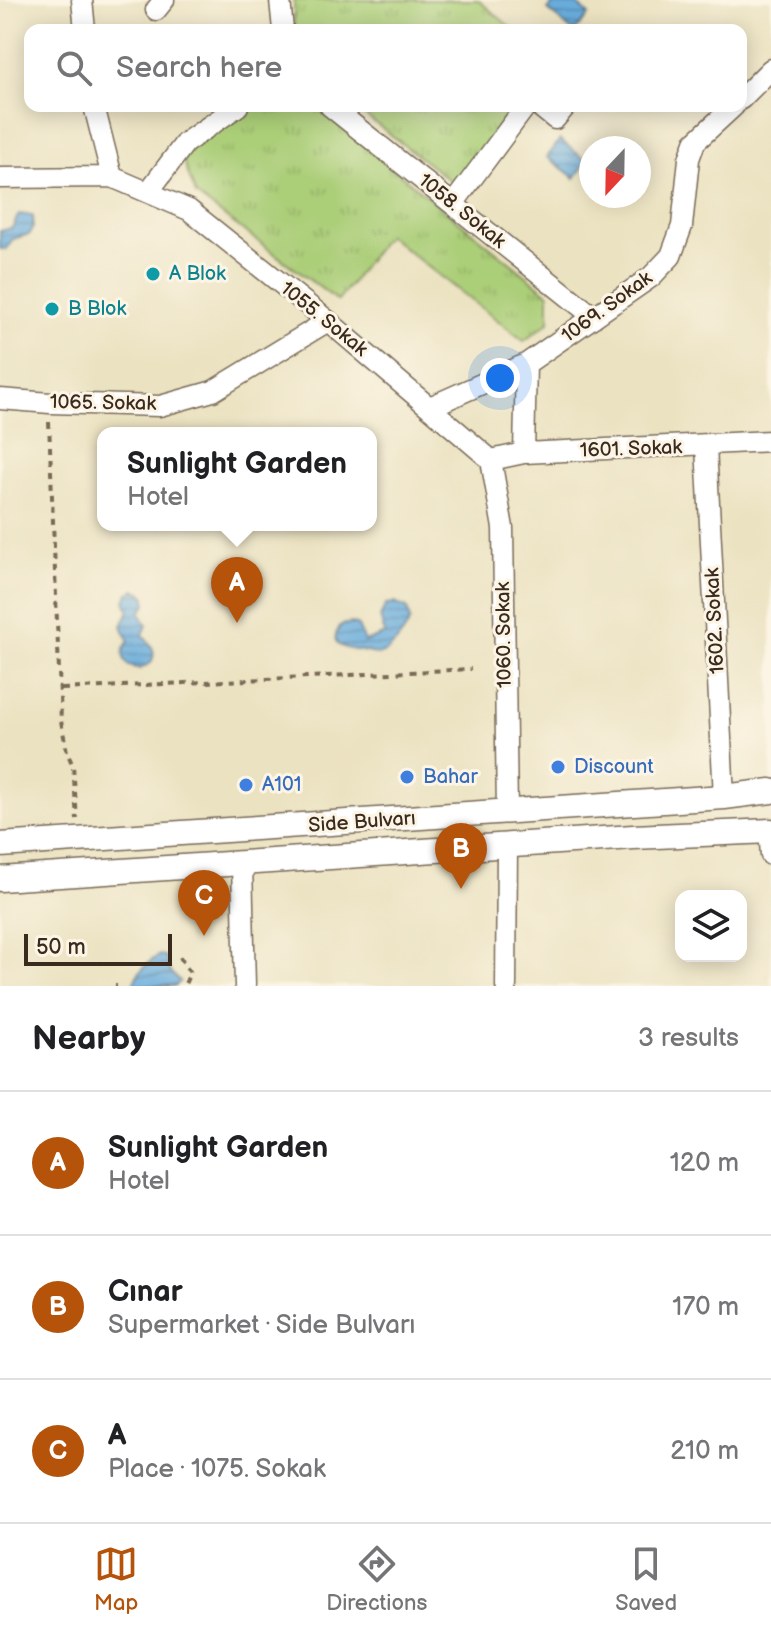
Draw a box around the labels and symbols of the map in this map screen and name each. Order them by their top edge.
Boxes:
north arrow [579,136,651,208]
street label: 1058. Sokak [413,168,511,254]
place label: A Blok [169,262,226,286]
marker: A Blok [144,265,162,283]
street label: 1069. Sokak [557,266,657,348]
street label: 1055. Sokak [276,277,373,362]
place label: B Blok [68,297,126,321]
marker: B Blok [43,300,61,318]
your location [480,358,520,398]
street label: 1065. Sokak [50,390,156,416]
street label: 1601. Sokak [579,435,683,463]
pin: A [211,557,263,623]
street label: 1602. Sokak [700,567,730,675]
street label: 1060. Sokak [491,581,517,688]
place label: Discount [574,755,654,779]
marker: Discount [549,758,567,776]
place label: Bahar [423,765,478,789]
marker: Bahar [398,768,416,786]
place label: A101 [262,773,301,797]
marker: A101 [237,776,255,794]
street label: Side Bulvarı [308,806,416,838]
pin: B [435,823,487,889]
pin: C [178,870,230,936]
scale bar [24,930,172,966]

